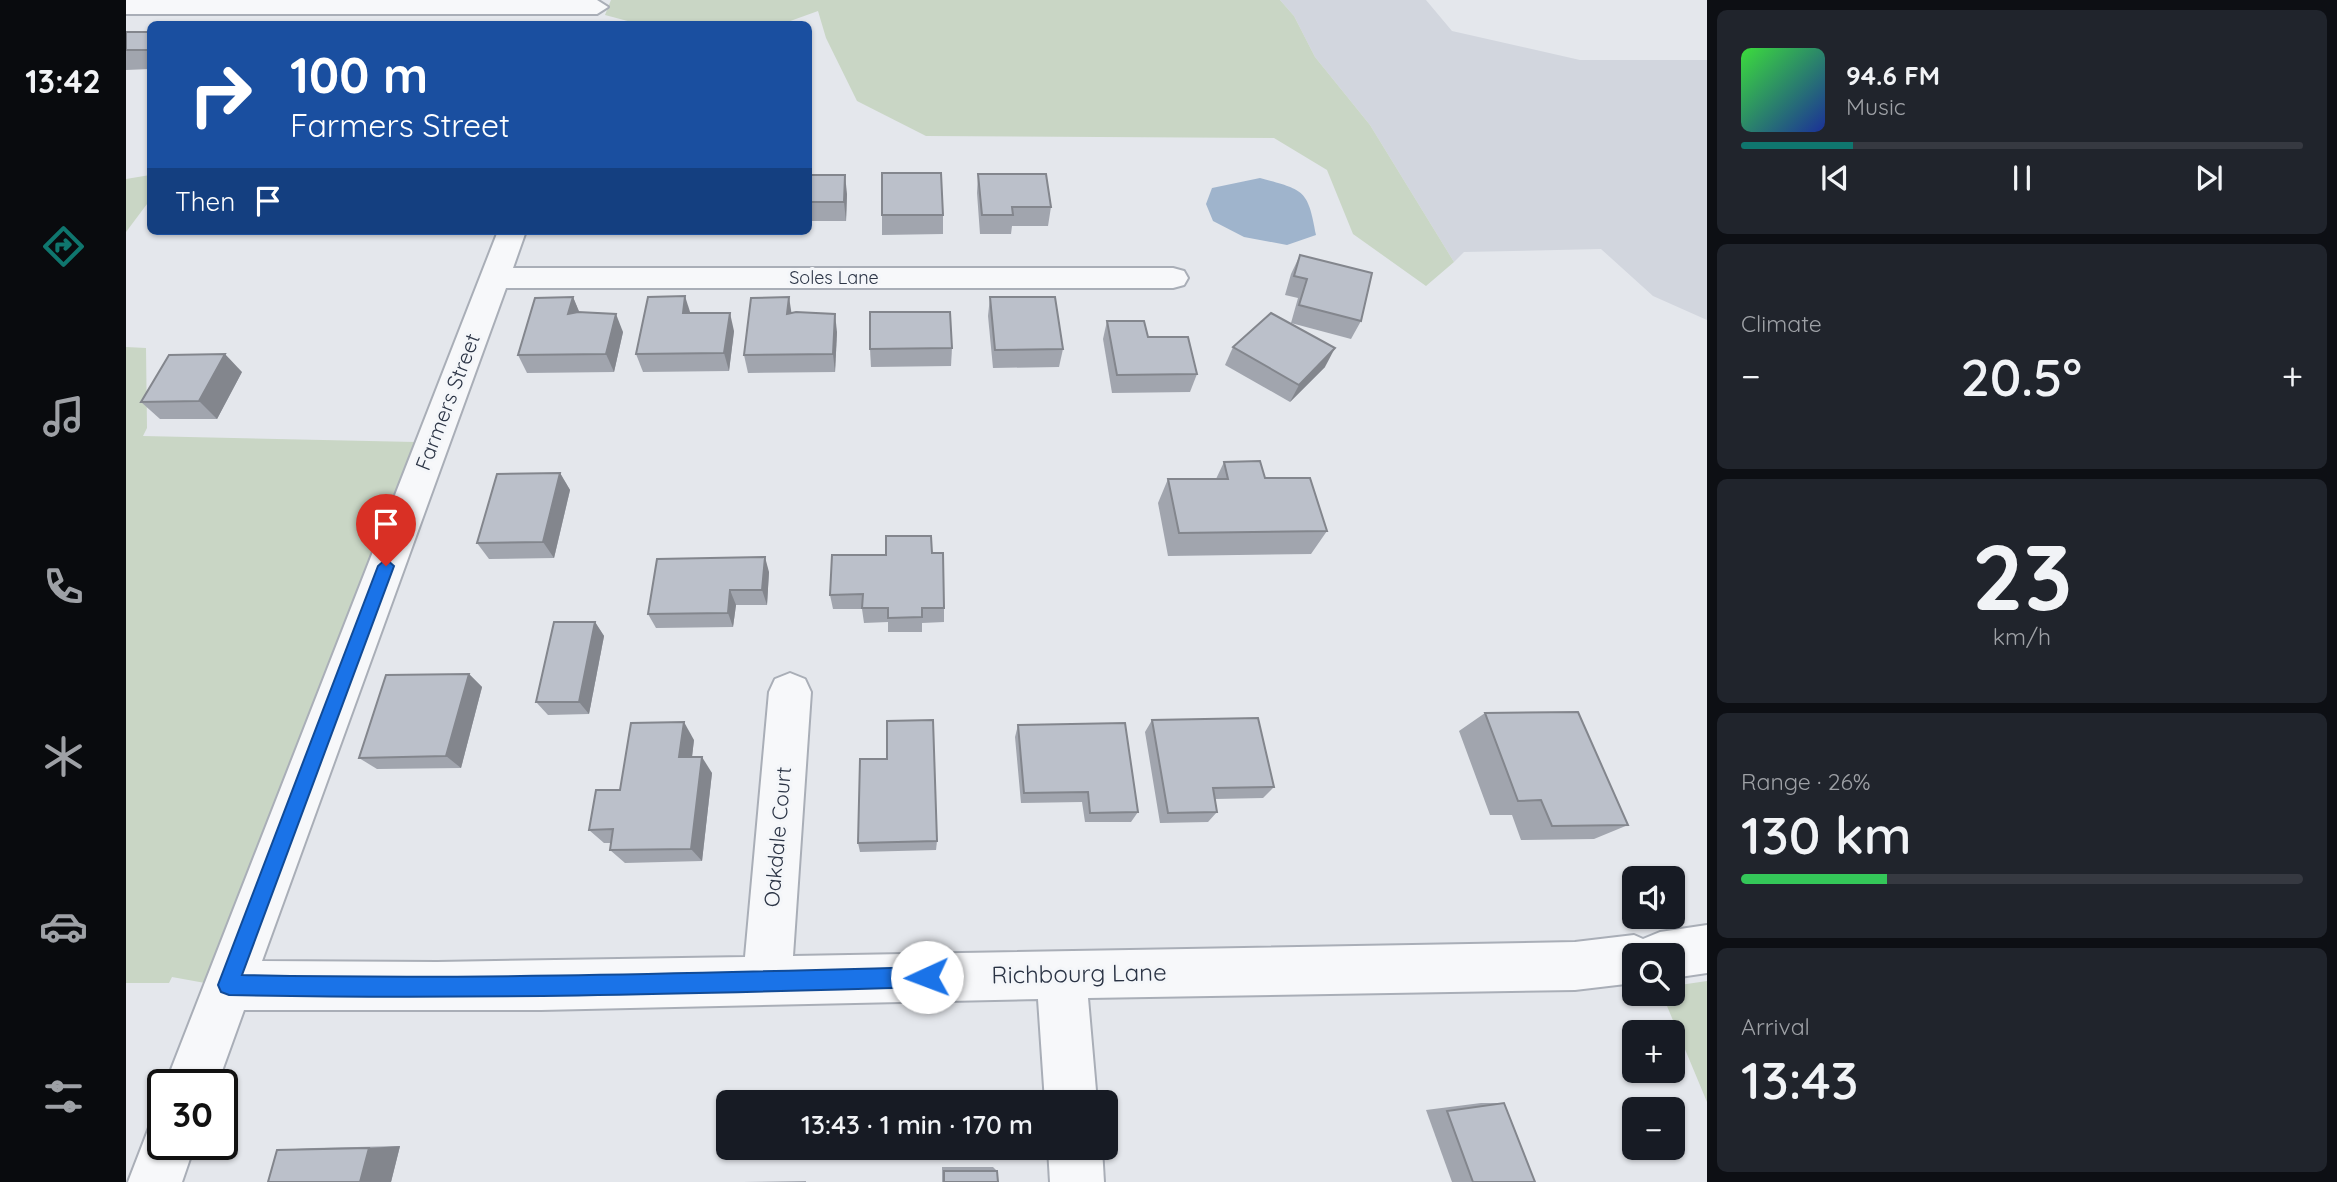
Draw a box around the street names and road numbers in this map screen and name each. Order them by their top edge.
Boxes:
street label: Soles Lane [789,266,879,289]
street label: Farmers Street [409,330,485,474]
street label: Oakdale Court [758,766,796,908]
street label: Richbourg Lane [991,956,1167,990]

